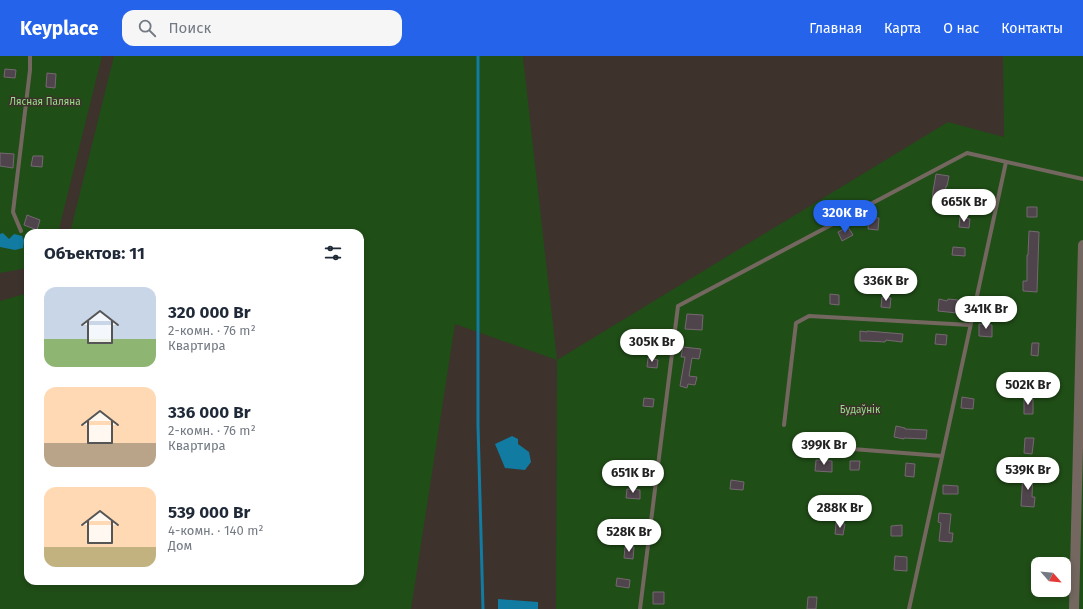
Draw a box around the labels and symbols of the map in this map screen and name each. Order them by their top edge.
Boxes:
park label: Лясная Паляна [9,96,81,108]
pin: 665K Br [927,189,1001,223]
pin: 320K Br [808,200,882,234]
pin: 336K Br [849,268,923,302]
pin: 341K Br [949,296,1023,330]
pin: 305K Br [615,329,689,363]
pin: 502K Br [991,372,1065,406]
park label: Будаўнік [840,403,881,416]
pin: 399K Br [787,432,861,466]
pin: 539K Br [991,457,1065,491]
pin: 651K Br [596,460,670,494]
pin: 288K Br [803,495,877,529]
pin: 528K Br [592,519,666,553]
north arrow [1031,557,1071,597]

